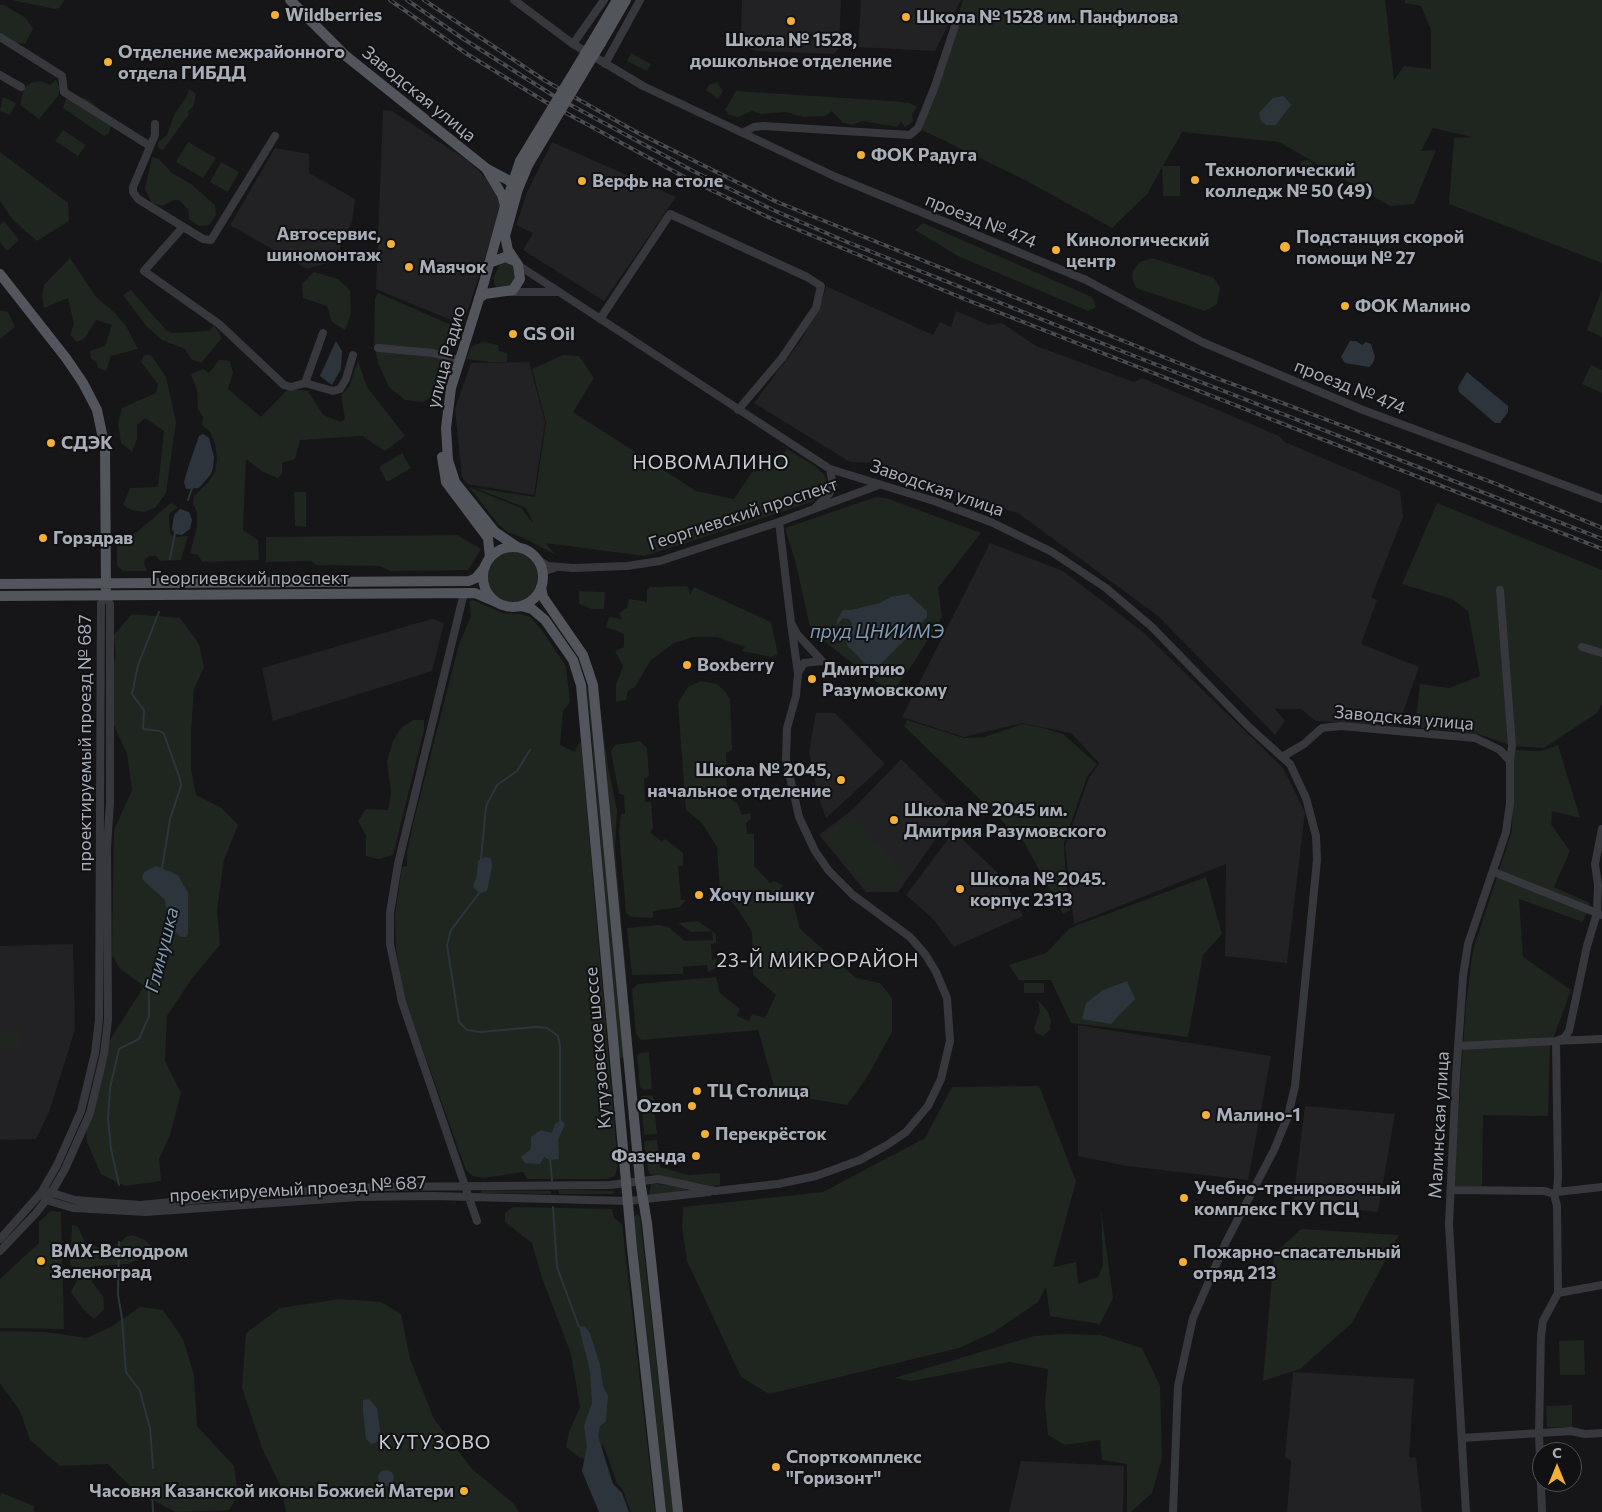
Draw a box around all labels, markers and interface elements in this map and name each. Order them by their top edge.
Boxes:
place label: Wildberries [285,4,382,26]
place label: Школа № 1528 им. Панфилова [916,6,1178,28]
marker: Wildberries [269,9,281,21]
marker: Школа № 1528 им. Панфилова [900,11,912,23]
marker: Школа № 1528, дошкольное отделение [785,15,797,27]
place label: Школа № 1528, дошкольное отделение [690,29,892,72]
place label: Отделение межрайонного отдела ГИБДД [118,41,345,84]
street label: Заводская улица [358,41,480,147]
marker: Отделение межрайонного отдела ГИБДД [102,56,114,68]
place label: ФОК Радуга [871,144,977,166]
marker: ФОК Радуга [855,149,867,161]
place label: Технологический колледж № 50 (49) [1205,159,1372,202]
place label: Верфь на столе [592,170,723,192]
marker: Технологический колледж № 50 (49) [1189,174,1201,186]
marker: Верфь на столе [576,175,588,187]
street label: проезд № 474 [922,189,1040,253]
place label: Автосервис, шиномонтаж [267,223,381,266]
place label: Подстанция скорой помощи № 27 [1296,226,1464,268]
place label: Кинологический центр [1066,229,1209,272]
marker: Автосервис, шиномонтаж [385,238,397,250]
marker: Подстанция скорой помощи № 27 [1278,240,1292,254]
marker: Кинологический центр [1050,244,1062,256]
place label: Маячок [419,256,486,278]
marker: Маячок [403,261,415,273]
place label: ФОК Малино [1355,295,1471,317]
marker: ФОК Малино [1339,300,1351,312]
street label: улица Радио [422,304,470,410]
place label: GS Oil [523,323,575,345]
marker: GS Oil [507,328,519,340]
street label: проезд № 474 [1291,355,1409,419]
place label: СДЭК [61,432,113,454]
marker: СДЭК [45,437,57,449]
district label: НОВОМАЛИНО [631,452,791,474]
street label: Заводская улица [867,455,1007,521]
street label: Георгиевский проспект [646,473,840,555]
place label: Горздрав [53,527,133,549]
marker: Горздрав [37,532,49,544]
street label: Георгиевский проспект [151,567,349,589]
street label: проектируемый проезд № 687 [74,614,96,872]
water label: пруд ЦНИИМЭ [810,621,944,643]
place label: Boxberry [697,654,774,676]
place label: Дмитрию Разумовскому [822,658,947,701]
marker: Boxberry [681,659,693,671]
marker: Дмитрию Разумовскому [806,673,818,685]
street label: Заводская улица [1333,701,1475,735]
place label: Школа № 2045, начальное отделение [647,759,831,802]
marker: Школа № 2045, начальное отделение [835,774,847,786]
place label: Школа № 2045 им. Дмитрия Разумовского [904,799,1107,842]
marker: Школа № 2045 им. Дмитрия Разумовского [888,814,900,826]
place label: Школа № 2045. корпус 2313 [970,868,1106,911]
marker: Школа № 2045. корпус 2313 [954,883,966,895]
place label: Хочу пышку [709,884,815,906]
marker: Хочу пышку [693,889,705,901]
water label: Глинушка [140,905,184,995]
district label: 23-Й МИКРОРАЙОН [715,950,921,972]
street label: Кутузовское шоссе [580,966,616,1130]
street label: Малинская улица [1424,1051,1454,1199]
place label: ТЦ Столица [707,1080,809,1102]
marker: ТЦ Столица [691,1085,703,1097]
place label: Ozon [637,1095,682,1117]
marker: Ozon [686,1100,698,1112]
place label: Малино-1 [1216,1104,1301,1126]
marker: Малино-1 [1200,1109,1212,1121]
place label: Перекрёсток [715,1123,827,1145]
marker: Перекрёсток [699,1128,711,1140]
place label: Фазенда [611,1145,686,1167]
marker: Фазенда [690,1150,702,1162]
street label: проектируемый проезд № 687 [169,1171,427,1207]
place label: Учебно-тренировочный комплекс ГКУ ПСЦ [1194,1177,1401,1220]
marker: Учебно-тренировочный комплекс ГКУ ПСЦ [1178,1192,1190,1204]
place label: BMX-Велодром Зеленоград [51,1240,188,1282]
place label: Пожарно-спасательный отряд 213 [1193,1241,1401,1284]
marker: BMX-Велодром Зеленоград [35,1255,47,1267]
marker: Пожарно-спасательный отряд 213 [1177,1256,1189,1268]
district label: КУТУЗОВО [378,1432,492,1454]
north arrow [1532,1442,1582,1492]
text: С [1552,1444,1562,1461]
place label: Спорткомплекс "Горизонт" [786,1446,922,1488]
marker: Спорткомплекс "Горизонт" [770,1461,782,1473]
place label: Часовня Казанской иконы Божией Матери [89,1480,454,1502]
marker: Часовня Казанской иконы Божией Матери [458,1485,470,1497]

